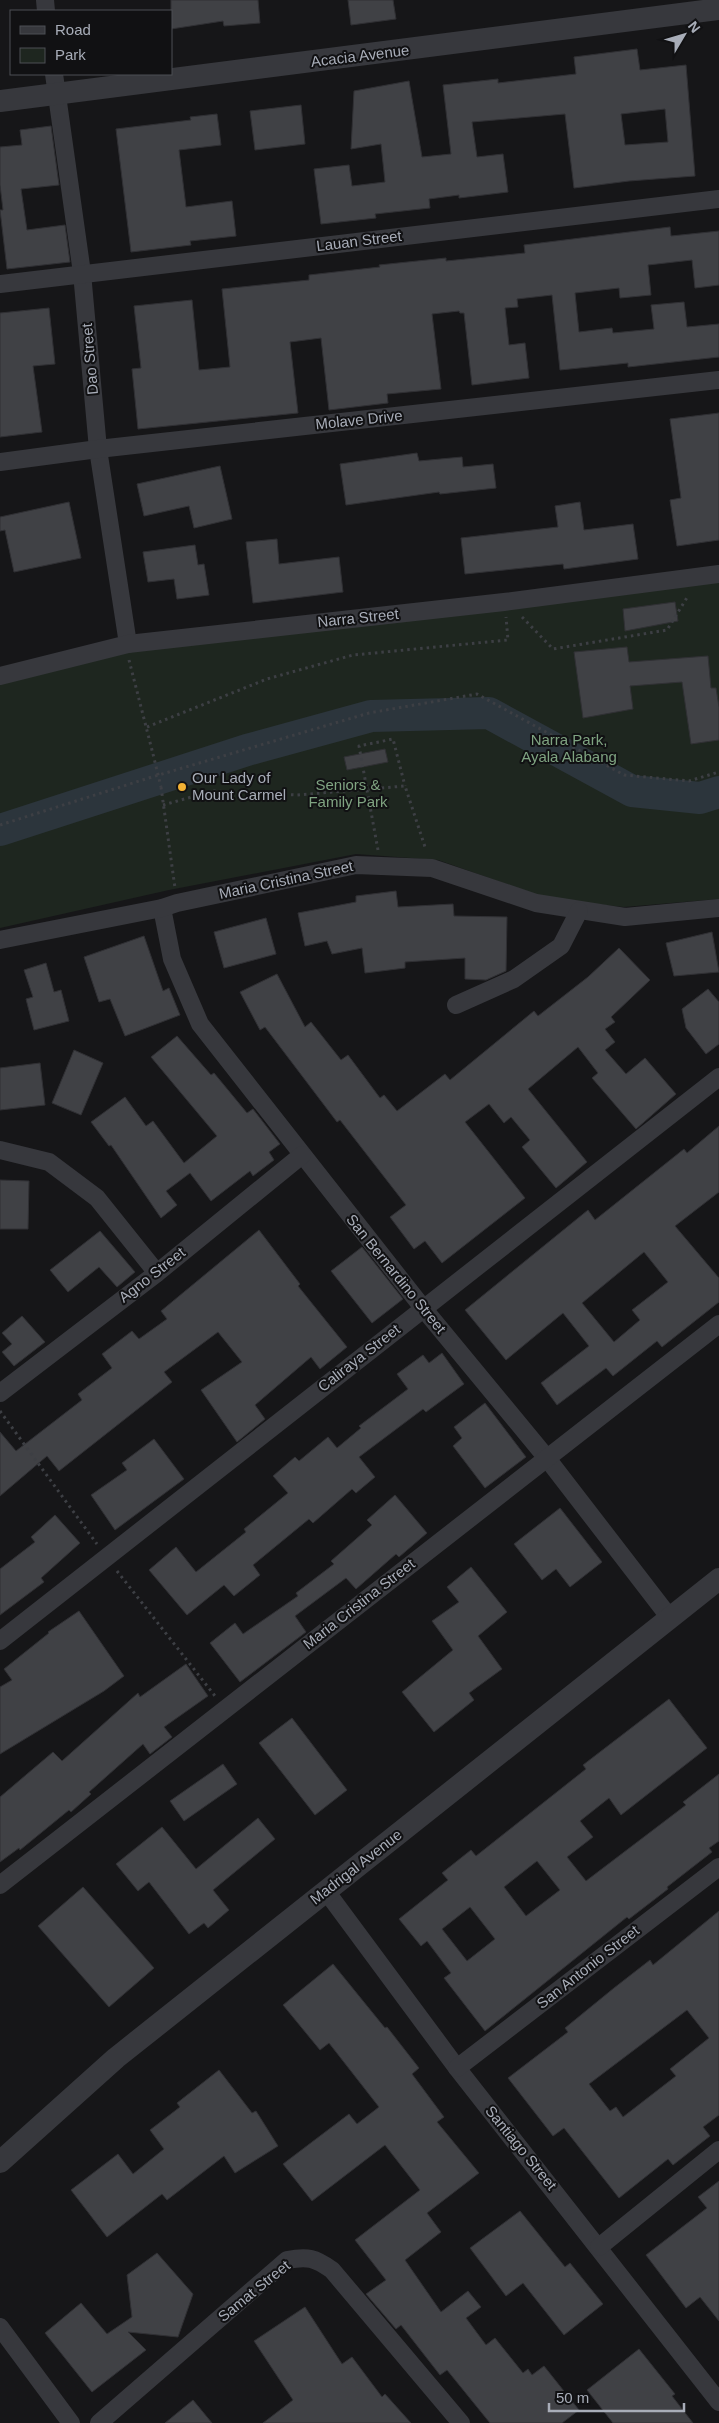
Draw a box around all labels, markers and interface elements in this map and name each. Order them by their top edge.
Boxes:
legend [10,10,172,75]
north arrow [659,10,709,60]
text: N [685,18,704,36]
text: Road [55,21,91,38]
street label: Acacia Avenue [310,41,410,70]
text: Park [55,46,86,63]
street label: Lauan Street [315,227,403,254]
street label: Dao Street [78,322,101,396]
street label: Molave Drive [315,406,403,433]
street label: Narra Street [316,605,400,630]
park label: Narra Park, Ayala Alabang [521,731,617,765]
place label: Our Lady of Mount Carmel [192,769,286,803]
park label: Seniors & Family Park [308,776,388,810]
marker: Our Lady of Mount Carmel [176,781,188,793]
street label: Maria Cristina Street [217,857,355,902]
street label: San Bernardino Street [343,1211,450,1337]
street label: Agno Street [115,1243,189,1306]
street label: Caliraya Street [314,1320,404,1395]
street label: Maria Cristina Street [300,1554,418,1652]
street label: Madrigal Avenue [307,1826,405,1908]
street label: San Antonio Street [533,1921,643,2012]
street label: Santiago Street [482,2102,561,2194]
street label: Samat Street [214,2256,294,2325]
scale bar [549,2380,684,2412]
text: 50 m [556,2389,589,2406]

